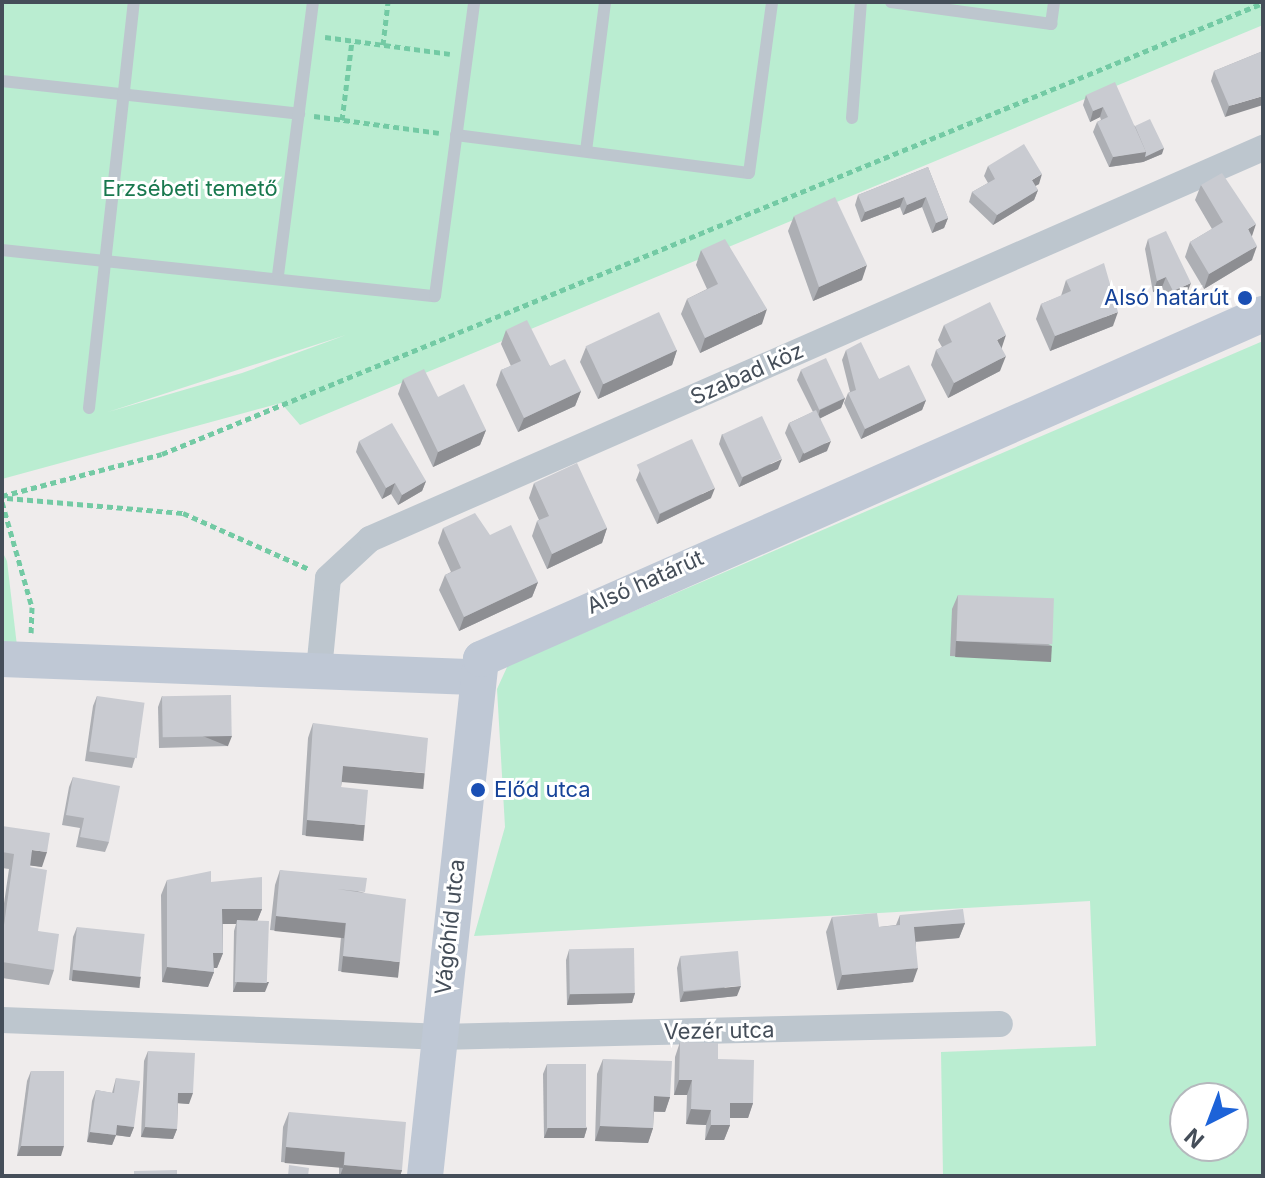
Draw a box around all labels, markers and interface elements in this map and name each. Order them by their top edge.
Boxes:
park label: Erzsébeti temető [102,176,278,202]
place label: Alsó határút [1104,285,1229,311]
marker: Alsó határút [1236,289,1254,307]
street label: Szabad köz [686,337,808,411]
street label: Alsó határút [583,545,707,619]
place label: Előd utca [494,777,591,803]
marker: Előd utca [469,781,487,799]
street label: Vágóhíd utca [430,858,470,996]
street label: Vezér utca [663,1017,775,1045]
north arrow [1169,1082,1249,1162]
text: N [1179,1123,1209,1154]

